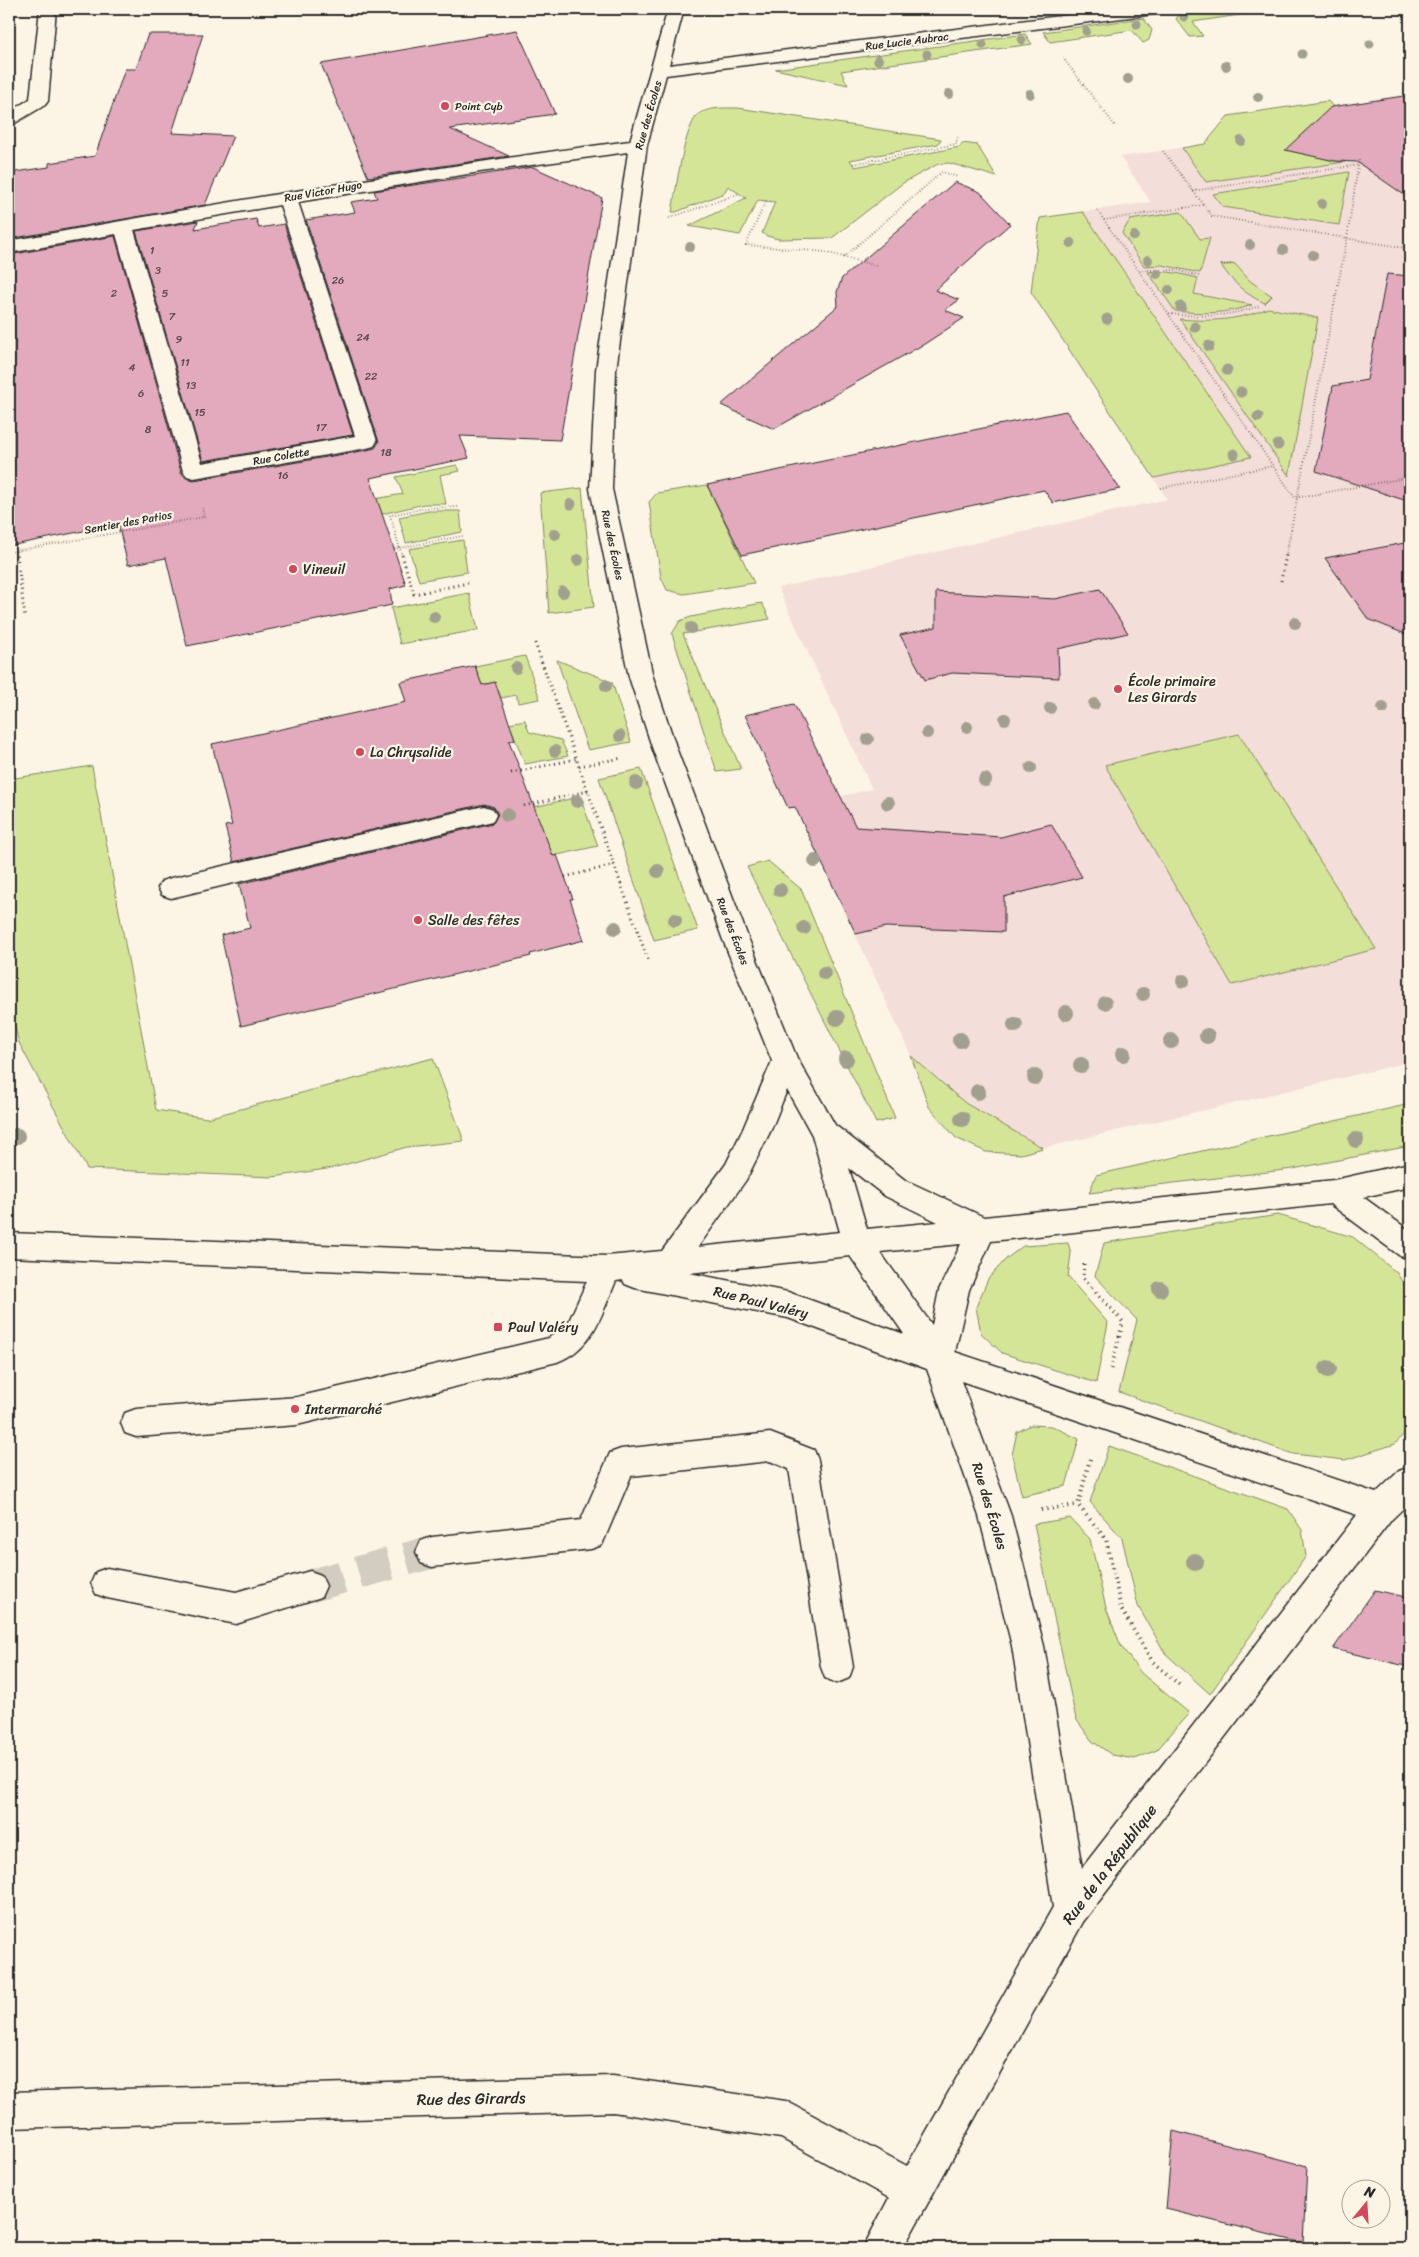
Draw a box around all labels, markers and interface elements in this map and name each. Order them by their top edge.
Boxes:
street label: Rue Lucie Aubrac [864,27,950,56]
street label: Rue des Écoles [630,77,668,152]
place label: Point Cyb [455,97,502,116]
marker: Point Cyb [439,100,451,112]
street label: Rue Victor Hugo [283,175,364,208]
house number: 1 [150,241,155,260]
house number: 3 [155,261,161,280]
house number: 26 [332,271,344,290]
house number: 2 [111,284,118,303]
house number: 5 [162,284,169,303]
house number: 7 [169,307,176,326]
house number: 24 [356,328,370,347]
house number: 9 [176,330,183,349]
house number: 11 [180,353,190,372]
house number: 4 [129,358,136,377]
house number: 22 [365,367,378,386]
house number: 13 [186,376,196,395]
house number: 6 [138,384,144,403]
house number: 15 [194,403,206,422]
house number: 17 [316,418,327,437]
house number: 8 [145,420,152,439]
street label: Rue Colette [251,442,311,471]
house number: 18 [380,443,392,462]
house number: 16 [278,466,288,485]
street label: Sentier des Patios [83,505,174,540]
street label: Rue des Écoles [596,508,629,583]
place label: Vineuil [303,557,346,582]
marker: Vineuil [287,563,299,575]
place label: École primaire Les Girards [1128,669,1216,710]
marker: École primaire Les Girards [1112,683,1124,695]
place label: La Chrysalide [370,740,452,765]
marker: La Chrysalide [354,746,366,758]
street label: Rue des Écoles [711,895,754,969]
place label: Salle des fêtes [428,908,520,933]
marker: Salle des fêtes [412,914,424,926]
street label: Rue Paul Valéry [711,1279,812,1326]
place label: Paul Valéry [508,1315,579,1340]
marker: Paul Valéry [492,1321,504,1333]
place label: Intermarché [304,1397,382,1422]
marker: Intermarché [289,1403,301,1415]
street label: Rue des Écoles [964,1459,1015,1554]
street label: Rue de la République [1054,1798,1165,1931]
street label: Rue des Girards [416,2083,526,2114]
text: N [1360,2178,1379,2206]
north arrow [1342,2180,1392,2230]

